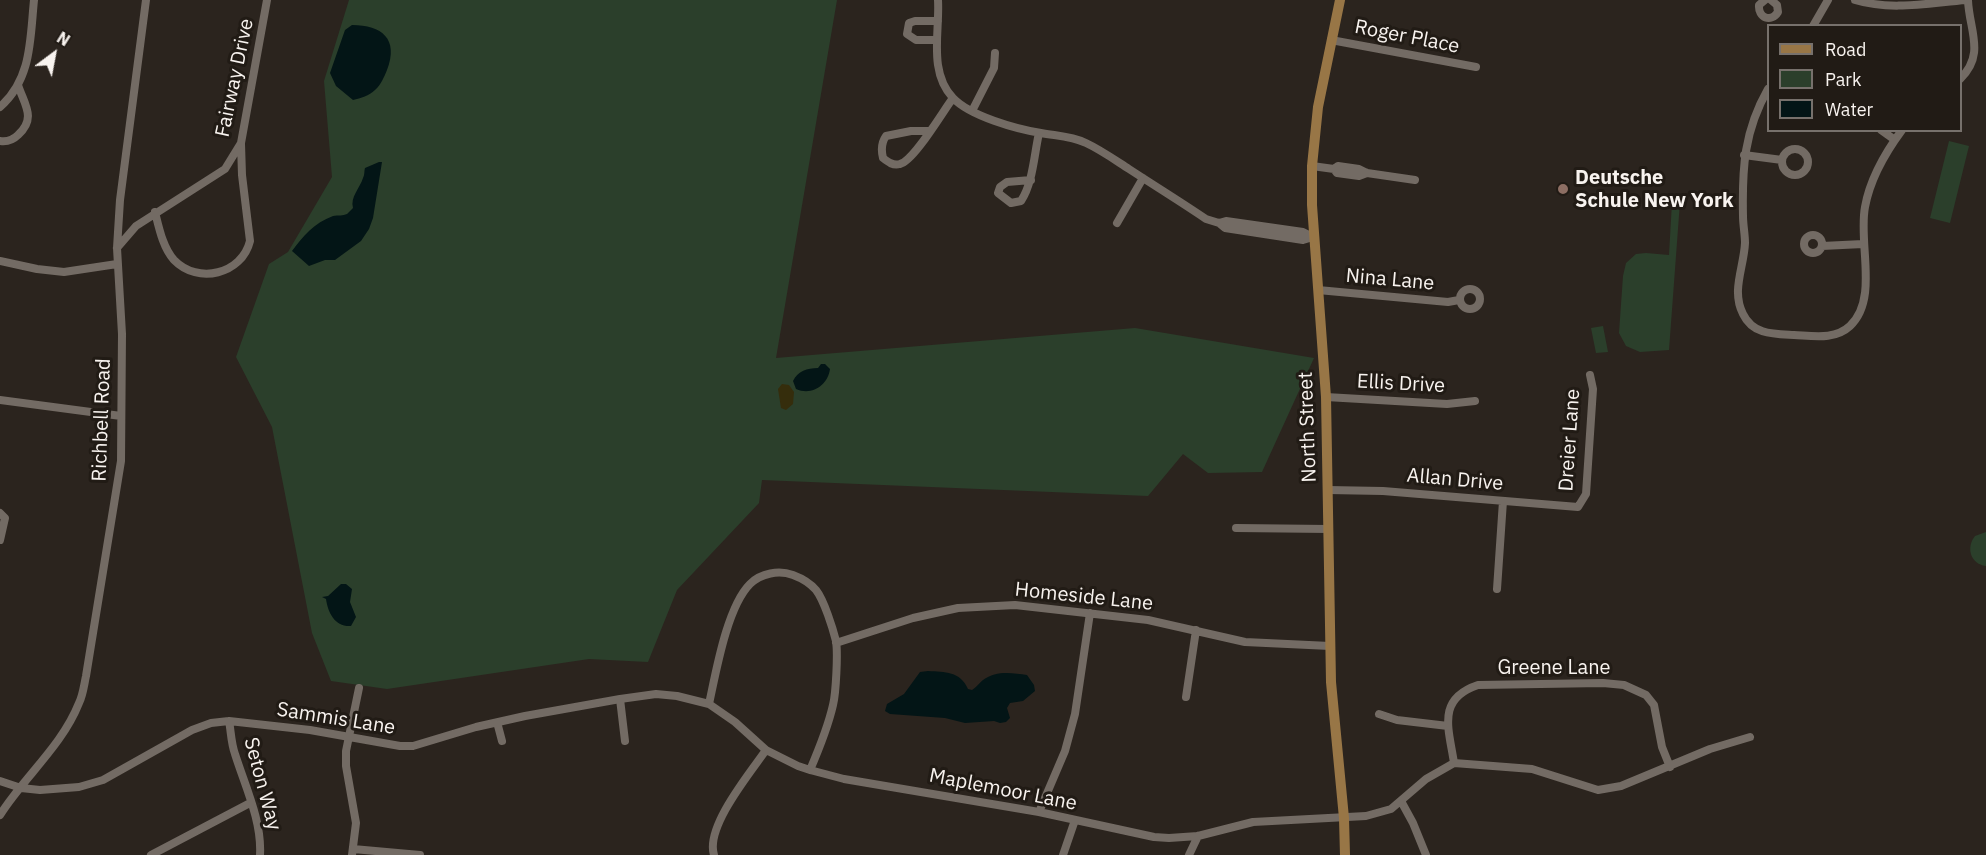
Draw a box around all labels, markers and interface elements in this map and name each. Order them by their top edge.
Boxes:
street label: Roger Place [1353,15,1461,59]
street label: Fairway Drive [211,17,259,139]
north arrow [24,24,84,84]
legend [1767,24,1962,132]
text: N [53,27,74,50]
text: Road [1825,38,1866,61]
text: Park [1825,68,1861,91]
text: Water [1825,98,1873,121]
place label: Deutsche Schule New York [1575,166,1734,213]
marker: Deutsche Schule New York [1556,182,1570,196]
street label: Nina Lane [1345,264,1435,296]
street label: Richbell Road [88,358,116,482]
street label: Ellis Drive [1356,370,1446,398]
street label: North Street [1294,371,1322,483]
street label: Dreier Lane [1554,388,1586,492]
street label: Allan Drive [1406,464,1504,496]
street label: Homeside Lane [1014,578,1154,616]
street label: Greene Lane [1497,656,1611,680]
street label: Sammis Lane [275,698,397,740]
street label: Seton Way [238,735,286,833]
street label: Maplemoor Lane [927,764,1079,816]

